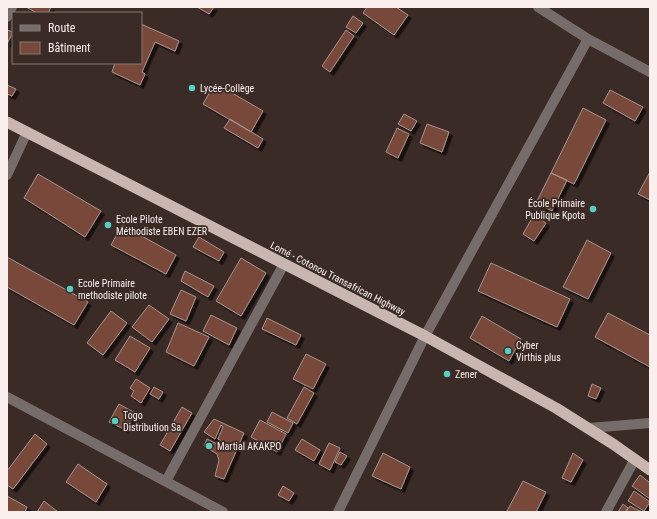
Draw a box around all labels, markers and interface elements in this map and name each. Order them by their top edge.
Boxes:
legend [12,12,142,64]
text: Route [48,21,76,35]
text: Bâtiment [48,41,91,55]
marker: Lycée-Collège [187,83,197,93]
place label: Lycée-Collège [200,83,255,94]
place label: École Primaire Publique Kpota [525,197,585,221]
marker: École Primaire Publique Kpota [588,204,598,214]
place label: Ecole Pilote Méthodiste EBEN EZER [116,214,208,237]
marker: Ecole Pilote Méthodiste EBEN EZER [103,220,113,230]
street label: Lomé - Cotonou Transafrican Highway [269,240,407,317]
place label: Ecole Primaire methodiste pilote [78,278,147,301]
marker: Ecole Primaire methodiste pilote [65,284,75,294]
place label: Cyber Virthis plus [516,340,561,363]
marker: Cyber Virthis plus [503,346,513,356]
marker: Zener [442,369,452,379]
place label: Zener [455,369,477,380]
place label: Togo Distribution Sa [123,410,181,433]
marker: Togo Distribution Sa [110,416,120,426]
marker: Martial AKAKPO [204,441,214,451]
place label: Martial AKAKPO [217,441,281,452]

